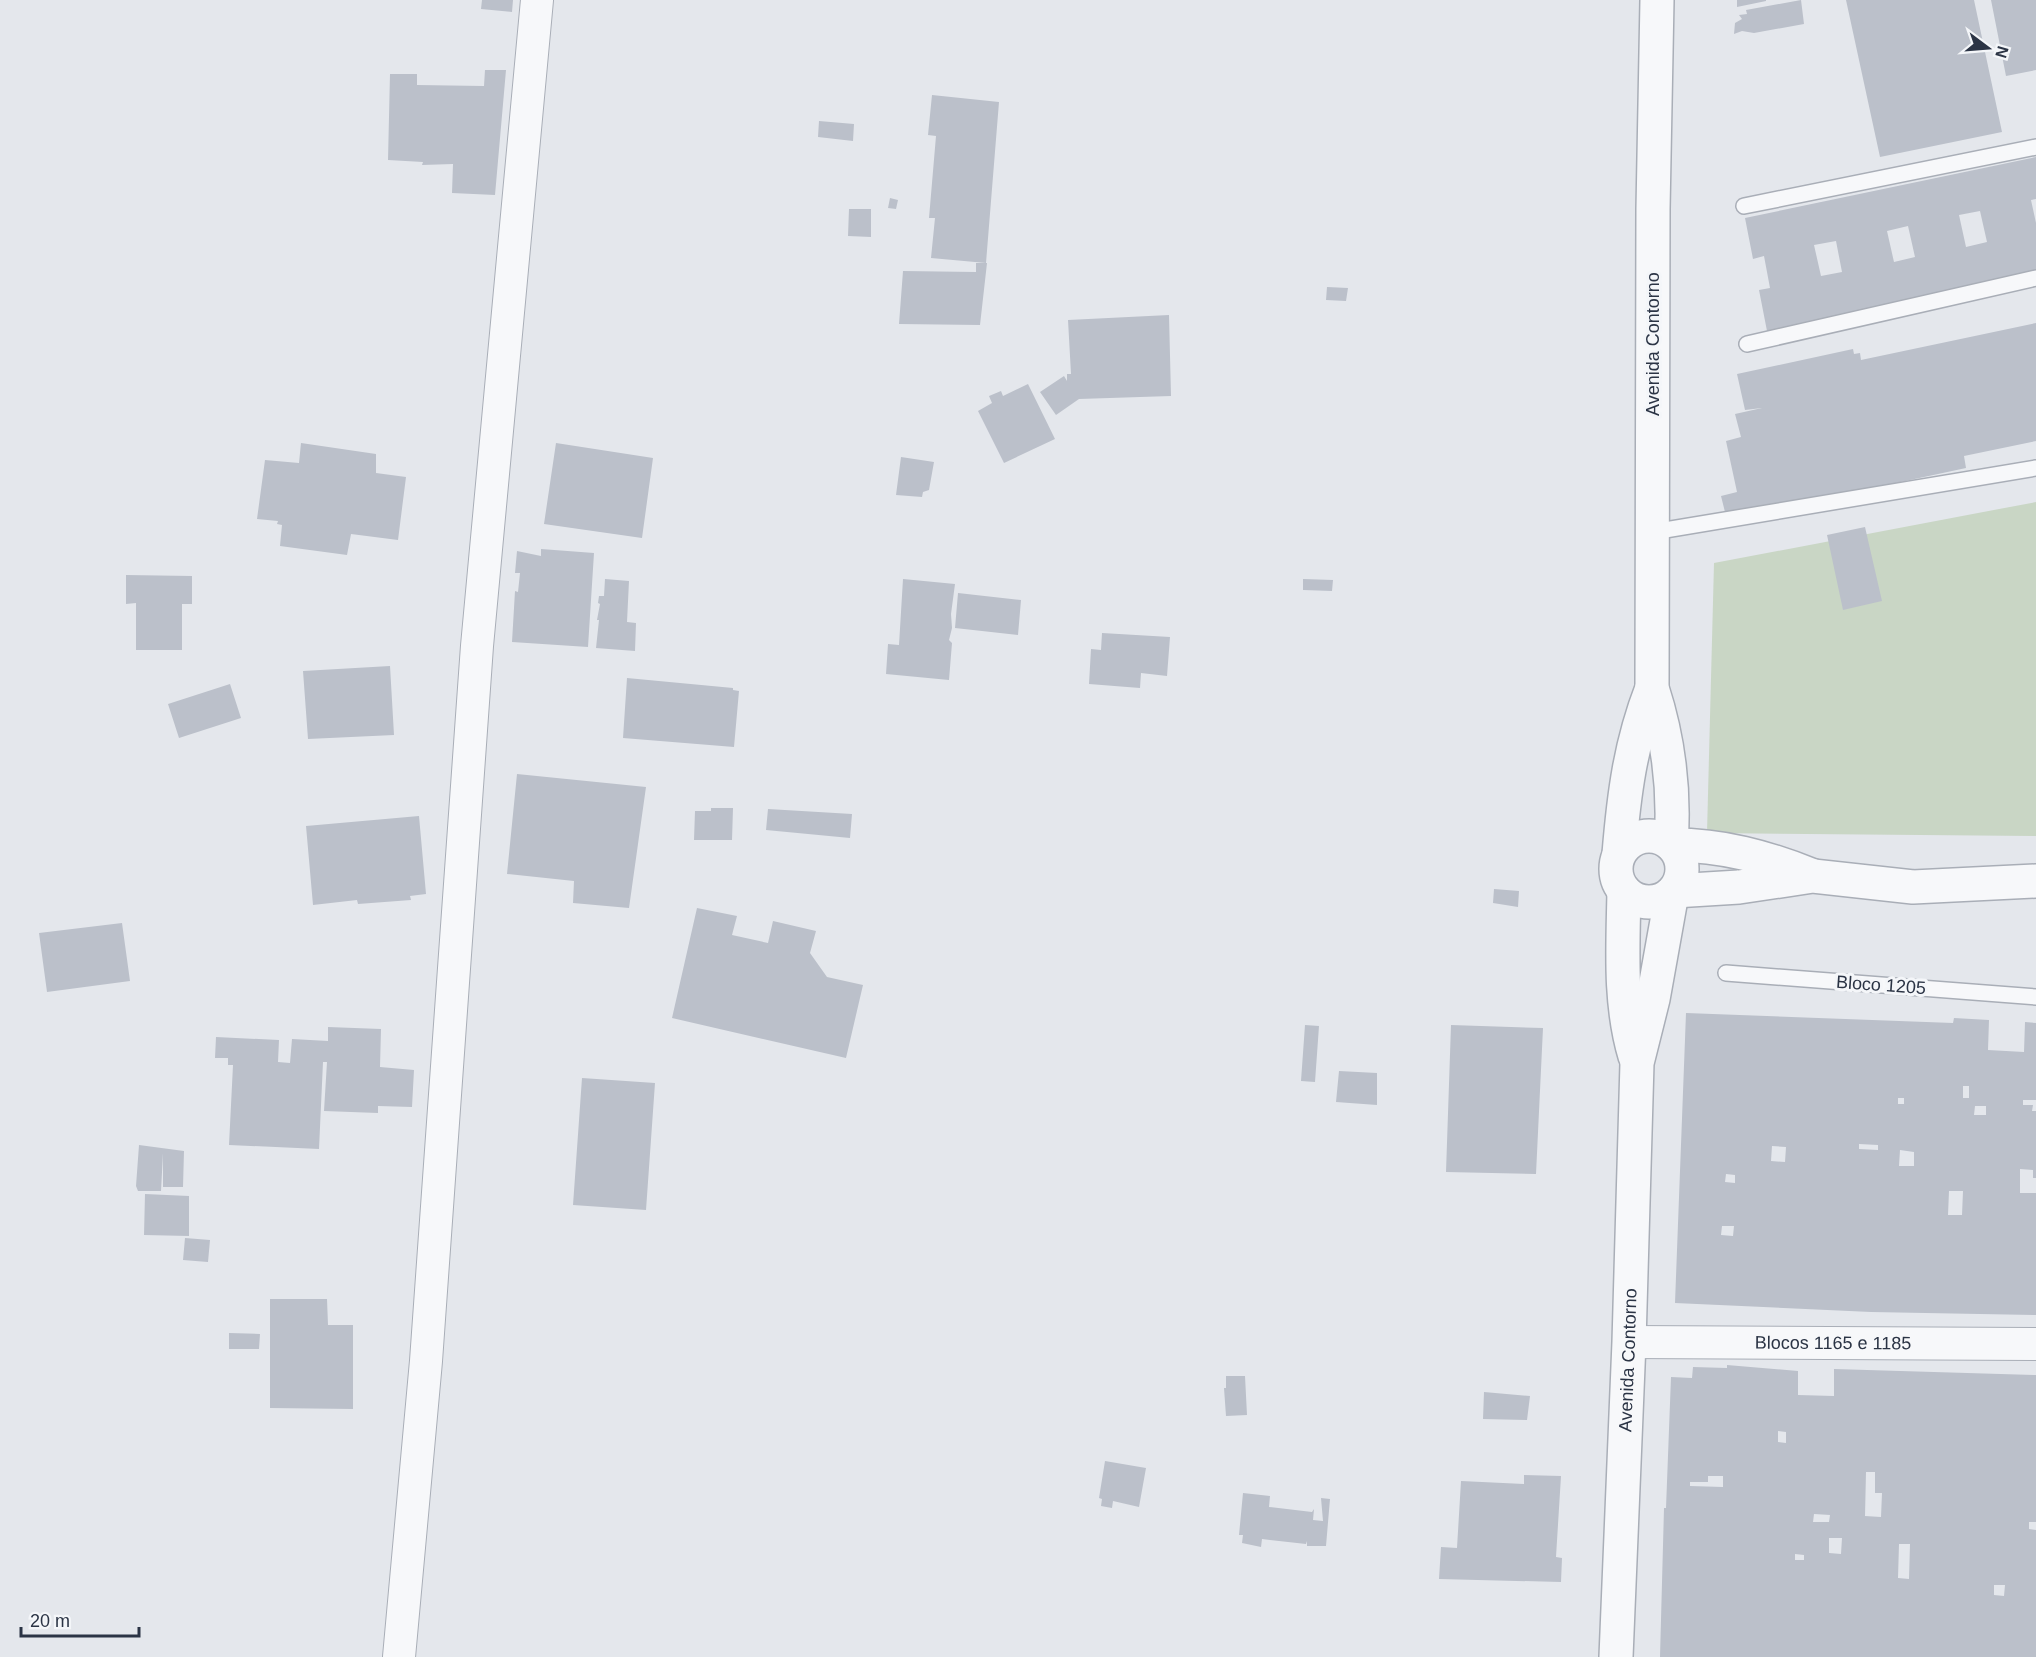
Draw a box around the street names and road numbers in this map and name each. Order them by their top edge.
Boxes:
street label: Avenida Contorno [1643,272,1663,416]
street label: Bloco 1205 [1835,972,1927,998]
street label: Avenida Contorno [1615,1288,1641,1433]
street label: Blocos 1165 e 1185 [1755,1333,1911,1353]

